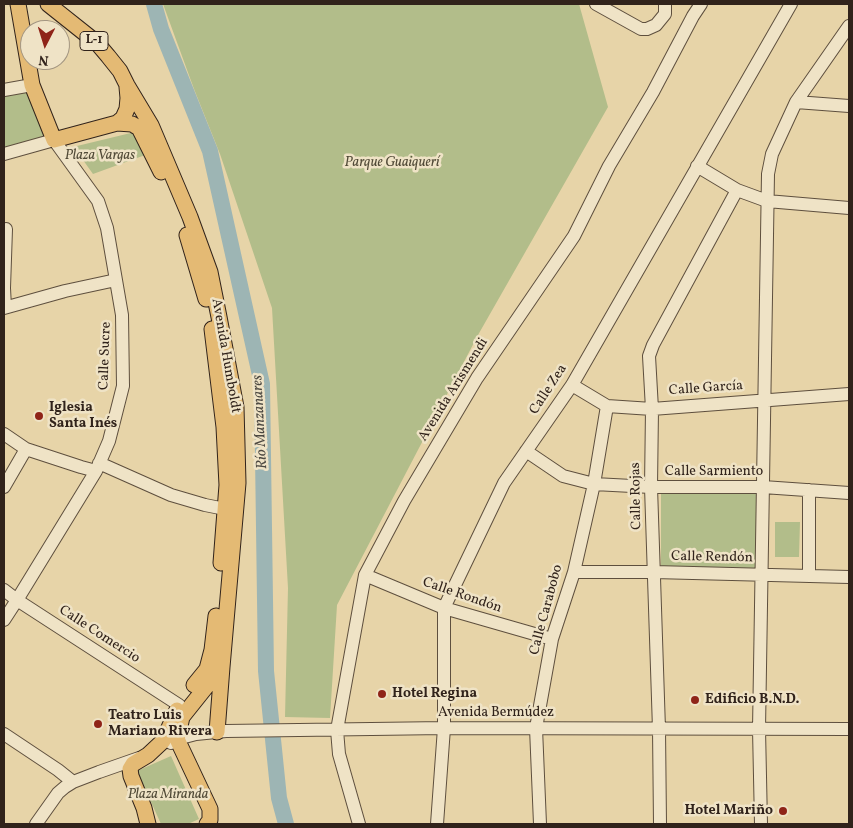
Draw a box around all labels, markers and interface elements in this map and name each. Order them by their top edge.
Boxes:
north arrow [20,20,70,70]
road number: L-1 [80,31,108,50]
text: N [38,50,50,69]
park label: Plaza Vargas [65,148,135,164]
park label: Parque Guaiquerí [345,155,439,171]
street label: Avenida Humboldt [207,297,243,415]
street label: Calle Sucre [96,322,116,390]
street label: Avenida Arismendi [415,335,493,445]
street label: Calle Zea [527,362,571,418]
water label: Río Manzanares [250,374,272,470]
street label: Calle García [668,378,744,400]
place label: Iglesia Santa Inés [49,400,117,432]
marker: Iglesia Santa Inés [33,410,45,422]
street label: Calle Rojas [628,462,646,530]
street label: Calle Sarmiento [665,464,763,480]
street label: Calle Rendón [671,549,753,567]
street label: Calle Carabobo [527,563,567,657]
street label: Calle Rondón [420,575,504,617]
street label: Calle Comercio [55,603,143,667]
place label: Hotel Regina [392,686,477,702]
marker: Hotel Regina [376,688,388,700]
place label: Edificio B.N.D. [705,692,800,708]
marker: Edificio B.N.D. [689,694,701,706]
street label: Avenida Bermúdez [438,705,554,721]
place label: Teatro Luis Mariano Rivera [108,708,212,740]
marker: Teatro Luis Mariano Rivera [92,718,104,730]
park label: Plaza Miranda [128,787,208,803]
place label: Hotel Mariño [684,803,773,819]
marker: Hotel Mariño [777,805,789,817]

